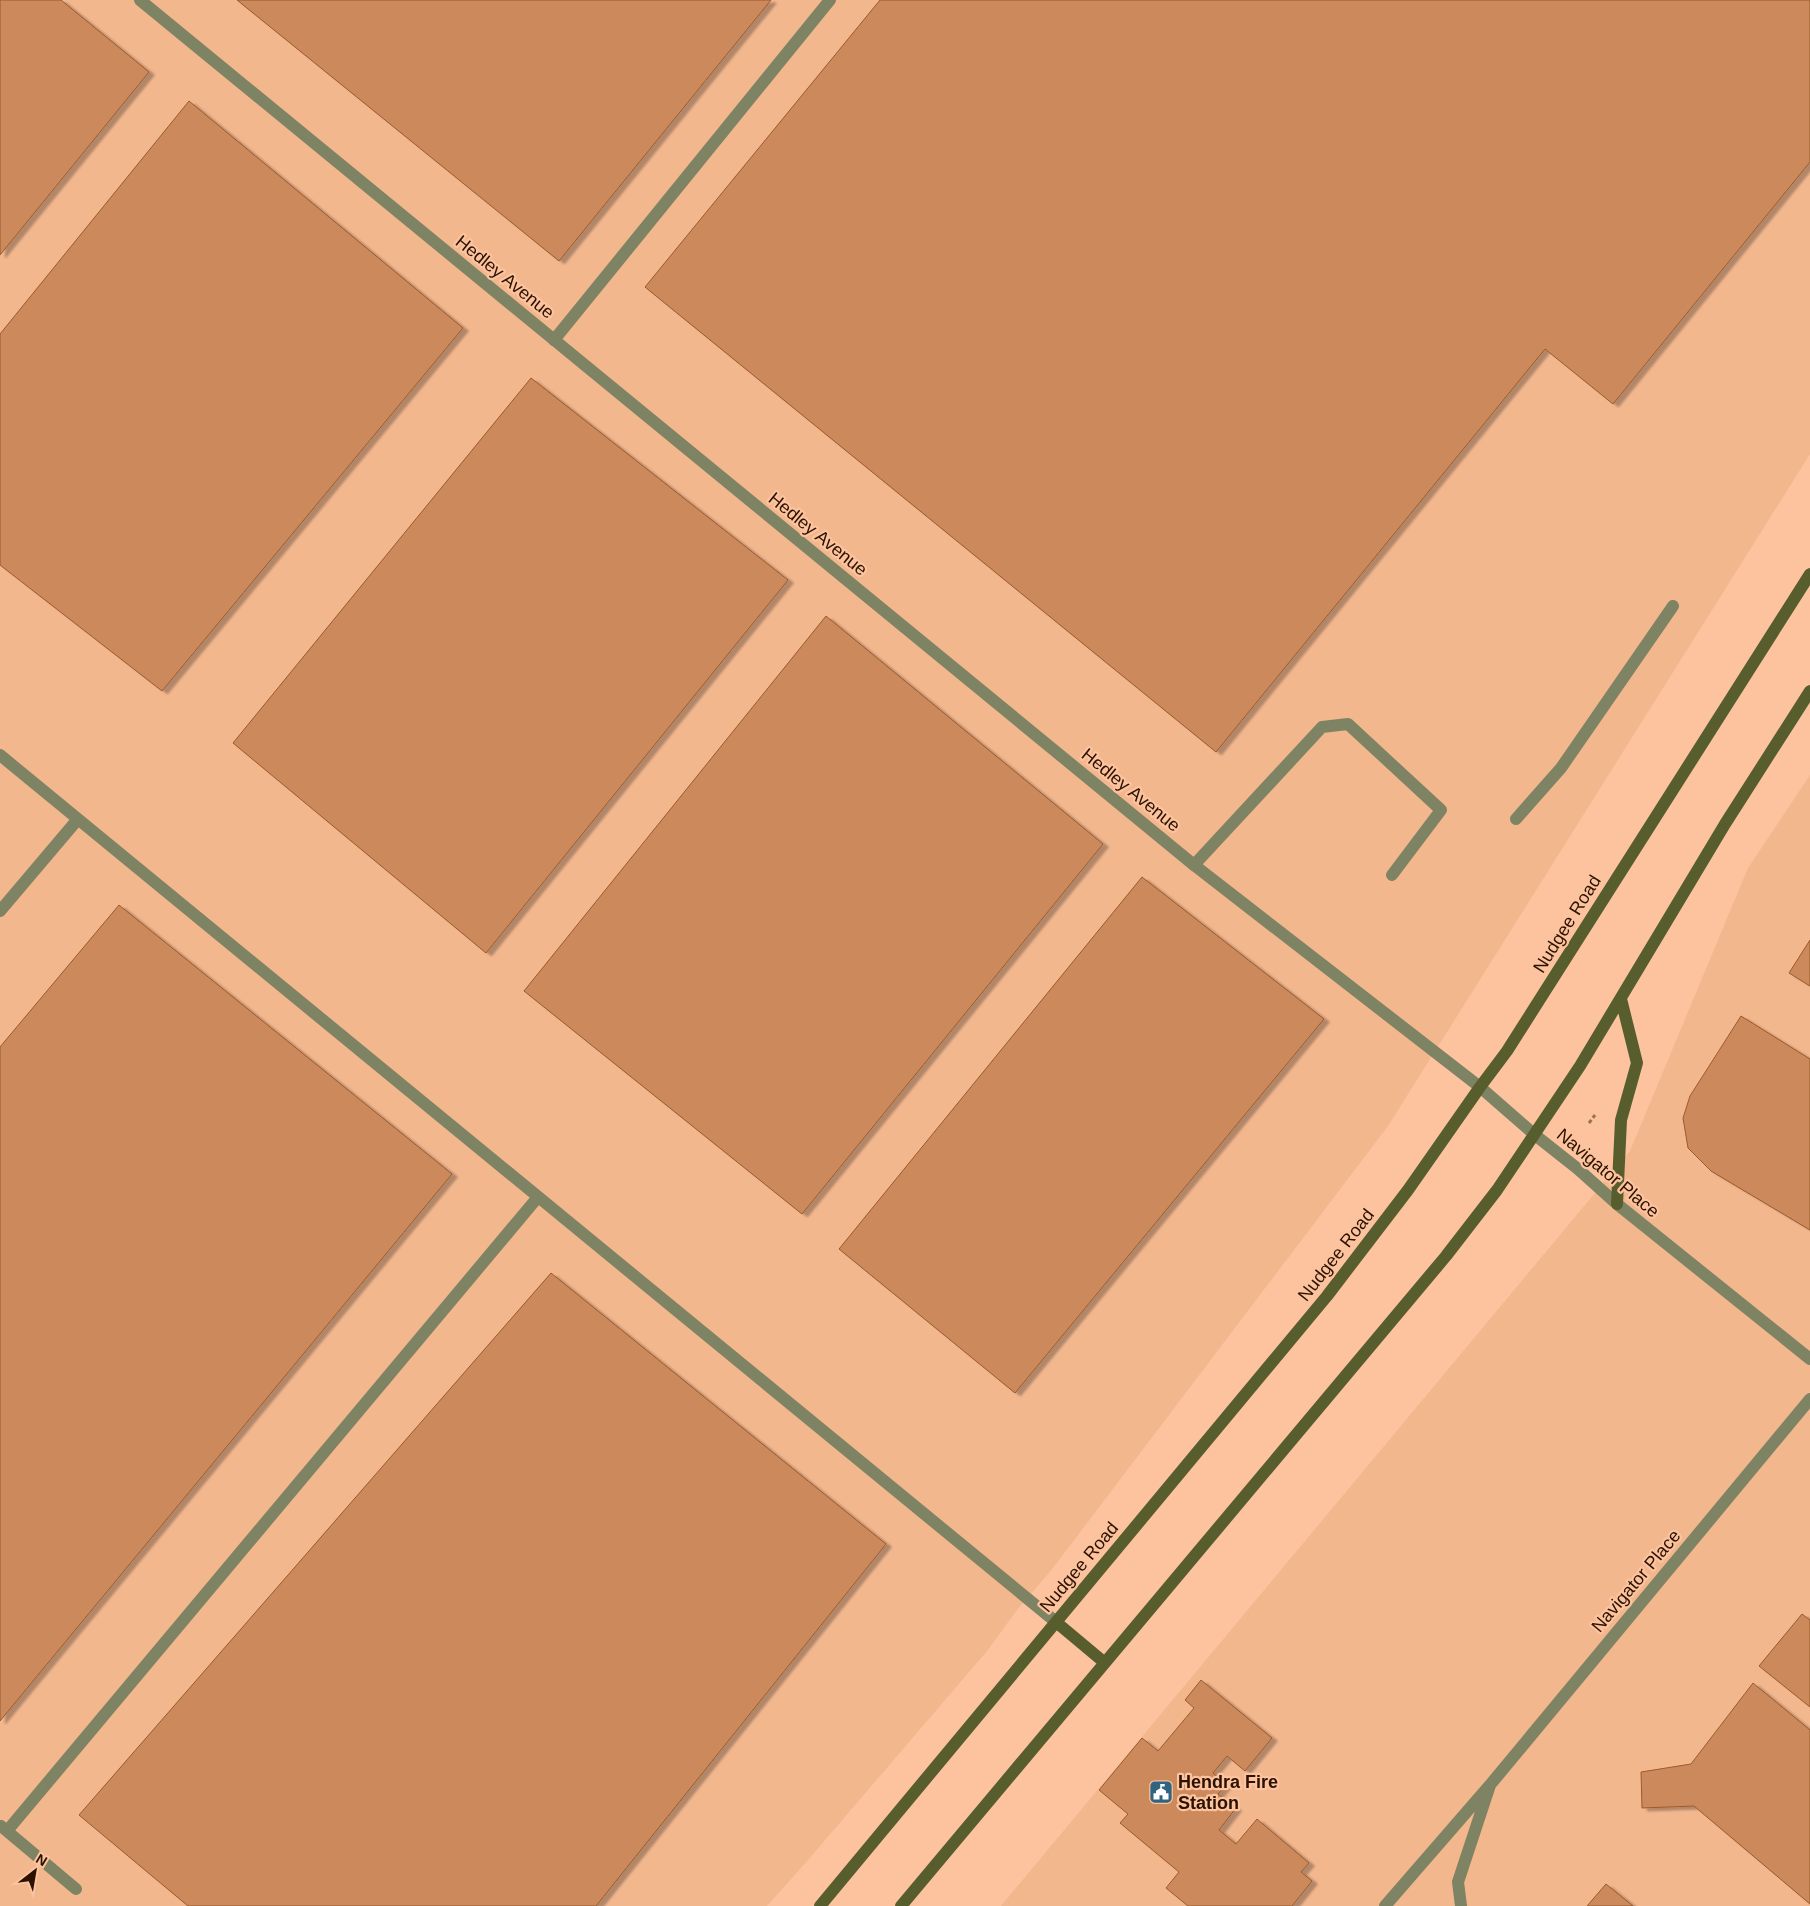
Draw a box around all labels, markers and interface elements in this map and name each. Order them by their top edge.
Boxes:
street label: Hedley Avenue [452,231,558,323]
street label: Hedley Avenue [765,488,871,580]
street label: Hedley Avenue [1078,744,1184,836]
street label: Nudgee Road [1529,872,1605,976]
street label: Navigator Place [1553,1124,1663,1222]
street label: Nudgee Road [1294,1205,1378,1305]
street label: Nudgee Road [1036,1518,1122,1616]
street label: Navigator Place [1587,1526,1685,1636]
place label: Hendra Fire Station [1178,1772,1278,1813]
public building icon: Hendra Fire Station [1148,1779,1174,1805]
north arrow [10,1846,60,1896]
text: N [33,1850,50,1869]

